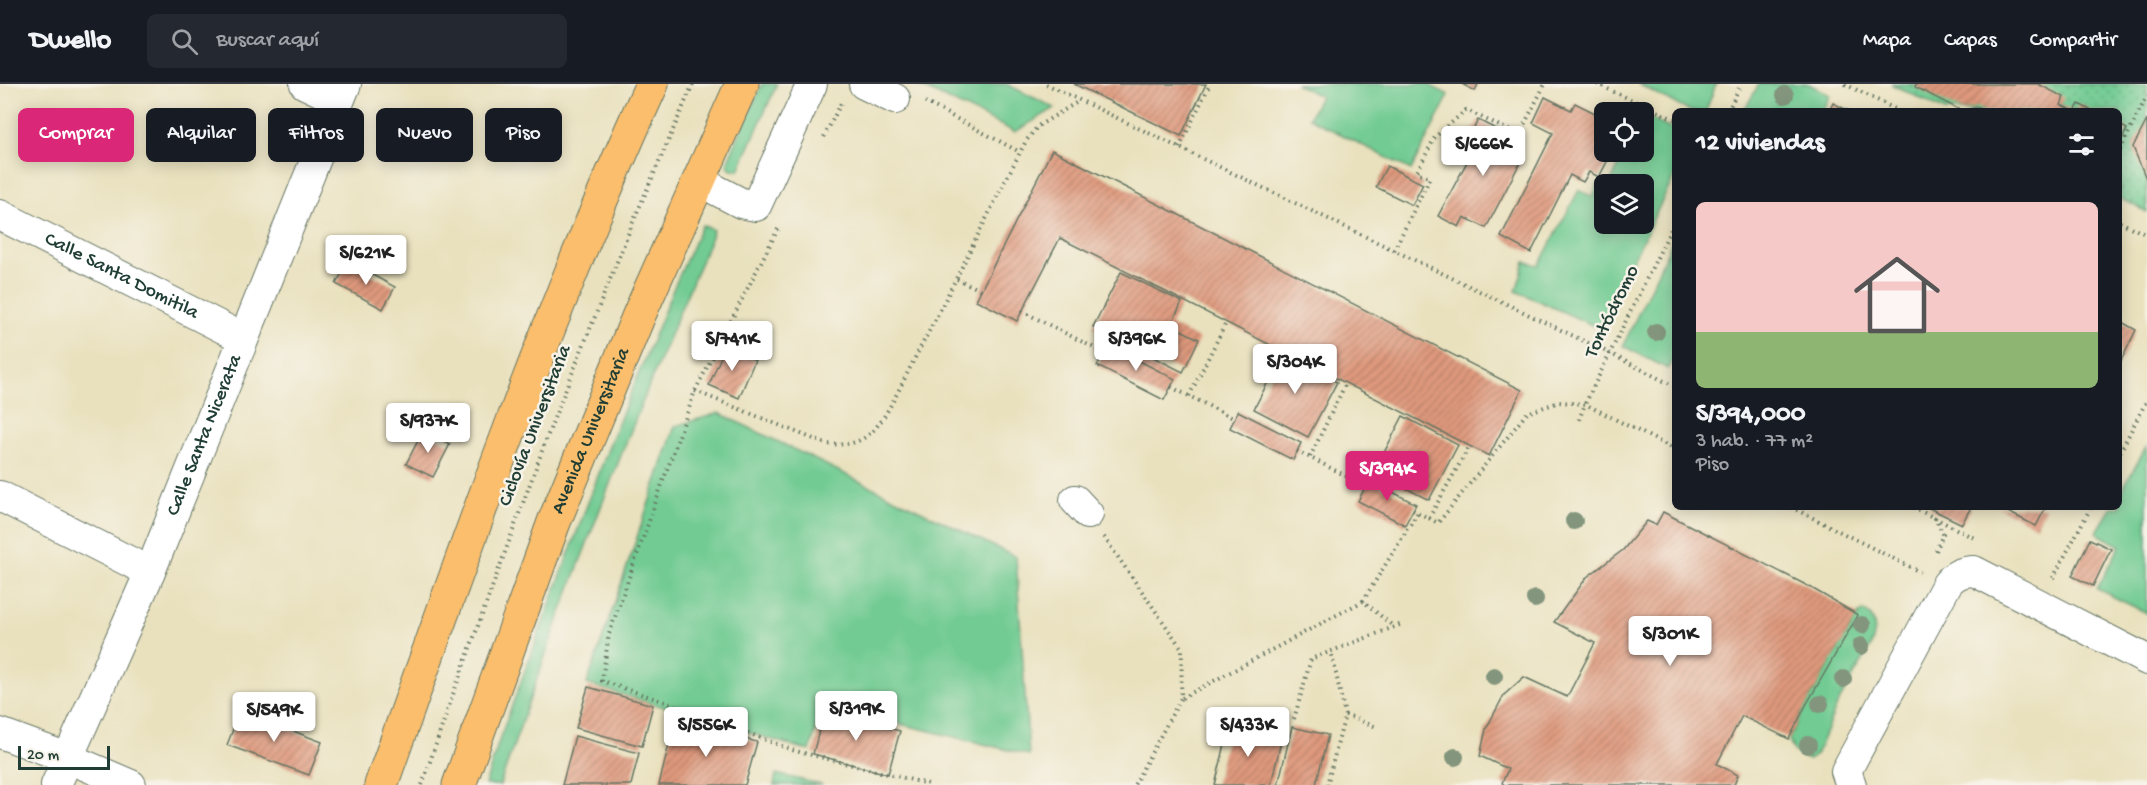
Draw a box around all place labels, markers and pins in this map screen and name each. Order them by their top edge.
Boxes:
pin: S/666K [1434,126,1532,177]
pin: S/621K [317,235,415,286]
pin: S/741K [683,321,781,372]
pin: S/396K [1087,321,1185,372]
pin: S/304K [1246,344,1344,395]
pin: S/937K [379,403,477,454]
pin: S/394K [1338,451,1436,502]
pin: S/301K [1621,616,1719,667]
pin: S/319K [807,691,905,742]
pin: S/549K [225,692,323,743]
pin: S/556K [657,707,755,758]
pin: S/433K [1199,707,1297,758]

